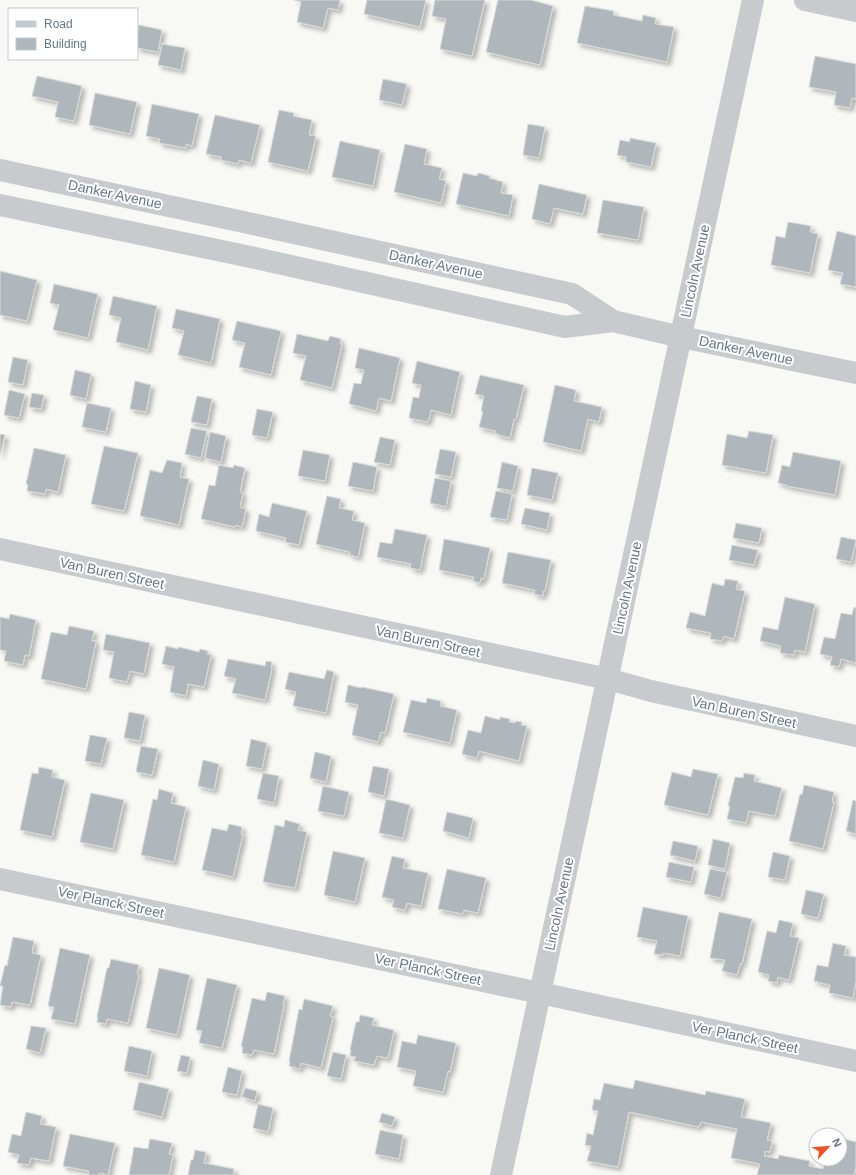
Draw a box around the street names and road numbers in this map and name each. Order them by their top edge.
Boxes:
street label: Danker Avenue [67,176,164,212]
street label: Lincoln Avenue [677,223,713,319]
street label: Danker Avenue [388,246,485,282]
street label: Danker Avenue [698,332,795,368]
street label: Lincoln Avenue [609,540,645,636]
street label: Van Buren Street [58,554,166,592]
street label: Van Buren Street [374,622,482,660]
street label: Van Buren Street [690,693,798,731]
street label: Lincoln Avenue [541,856,577,952]
street label: Ver Planck Street [56,883,166,921]
street label: Ver Planck Street [373,950,483,988]
street label: Ver Planck Street [690,1018,800,1056]

